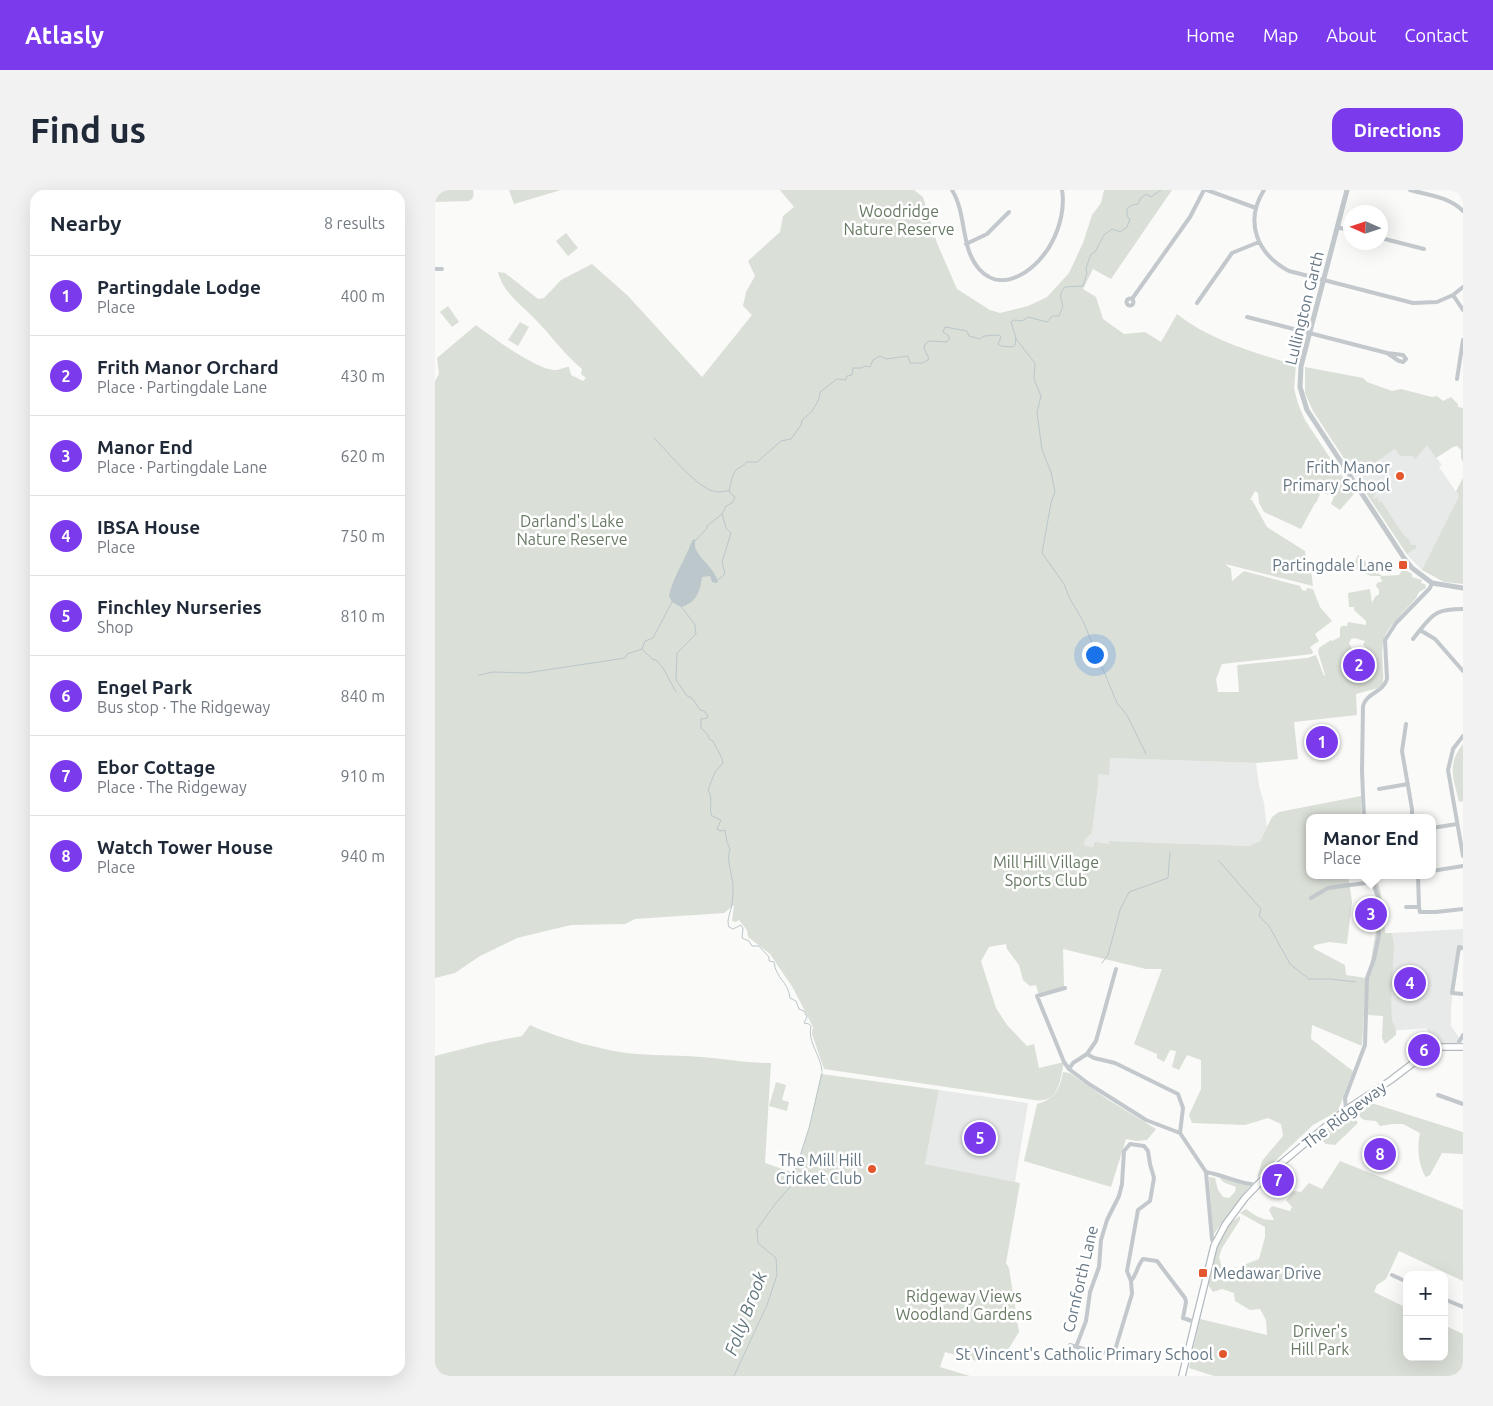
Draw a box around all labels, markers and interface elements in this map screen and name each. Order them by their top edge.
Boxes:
text: Atlasly [25,22,104,49]
text: Home [1186,25,1235,45]
text: Map [1263,25,1298,45]
text: About [1326,25,1376,45]
text: Contact [1404,25,1468,45]
button: Directions [1332,108,1463,152]
text: Find us [30,110,146,150]
park label: Woodridge Nature Reserve [843,202,955,238]
north arrow [1343,205,1388,250]
text: Nearby [50,211,121,235]
text: 8 results [324,214,385,232]
street label: Lullington Garth [1281,249,1327,367]
text: Partingdale Lodge [97,276,261,298]
text: 1 [61,287,71,305]
text: 400 m [340,287,385,305]
text: Place [97,298,135,316]
text: Frith Manor Orchard [97,356,279,378]
text: 2 [61,367,71,385]
text: 430 m [340,367,385,385]
text: Place · Partingdale Lane [97,378,267,396]
text: Manor End [97,436,193,458]
text: 3 [61,447,71,465]
text: 620 m [340,447,385,465]
text: Place · Partingdale Lane [97,458,267,476]
place label: Frith Manor Primary School [1283,458,1390,494]
marker: Frith Manor Primary School [1394,470,1406,482]
park label: Darland's Lake Nature Reserve [516,512,628,548]
text: IBSA House [97,516,200,538]
text: 4 [61,527,71,545]
text: 750 m [340,527,385,545]
text: Place [97,538,135,556]
place label: Partingdale Lane [1272,556,1393,574]
marker: Partingdale Lane [1397,559,1409,571]
text: Finchley Nurseries [97,596,262,618]
text: 5 [61,607,71,625]
text: 810 m [340,607,385,625]
text: Shop [97,618,133,636]
your location [1082,642,1108,668]
pin: 2 [1343,646,1375,684]
text: Engel Park [97,676,192,698]
text: 6 [61,687,71,705]
text: 840 m [340,687,385,705]
text: Bus stop · The Ridgeway [97,698,270,716]
pin: 1 [1306,723,1338,761]
text: Ebor Cottage [97,756,215,778]
text: 7 [61,767,71,785]
text: 910 m [340,767,385,785]
text: Place · The Ridgeway [97,778,247,796]
popup [1306,814,1436,879]
text: Manor End [1323,827,1419,849]
text: Watch Tower House [97,836,273,858]
text: 8 [61,847,71,865]
text: 940 m [340,847,385,865]
text: Place [1323,849,1361,867]
park label: Mill Hill Village Sports Club [993,853,1099,889]
text: Place [97,858,135,876]
pin: 3 [1355,895,1387,933]
pin: 4 [1394,964,1426,1002]
pin: 6 [1408,1031,1440,1069]
street label: The Ridgeway [1299,1078,1390,1152]
pin: 5 [964,1119,996,1157]
pin: 8 [1364,1135,1396,1173]
place label: The Mill Hill Cricket Club [776,1151,862,1187]
pin: 7 [1262,1161,1294,1199]
marker: The Mill Hill Cricket Club [866,1163,878,1175]
street label: Cornforth Lane [1059,1224,1101,1334]
place label: Medawar Drive [1213,1264,1321,1282]
marker: Medawar Drive [1197,1267,1209,1279]
water label: Folly Brook [720,1268,770,1358]
map controls [1403,1271,1448,1361]
button: + [1403,1271,1448,1316]
park label: Ridgeway Views Woodland Gardens [896,1287,1032,1323]
button: − [1403,1316,1448,1361]
park label: Driver's Hill Park [1291,1322,1349,1358]
place label: St Vincent's Catholic Primary School [956,1345,1213,1363]
marker: St Vincent's Catholic Primary School [1217,1348,1229,1360]

